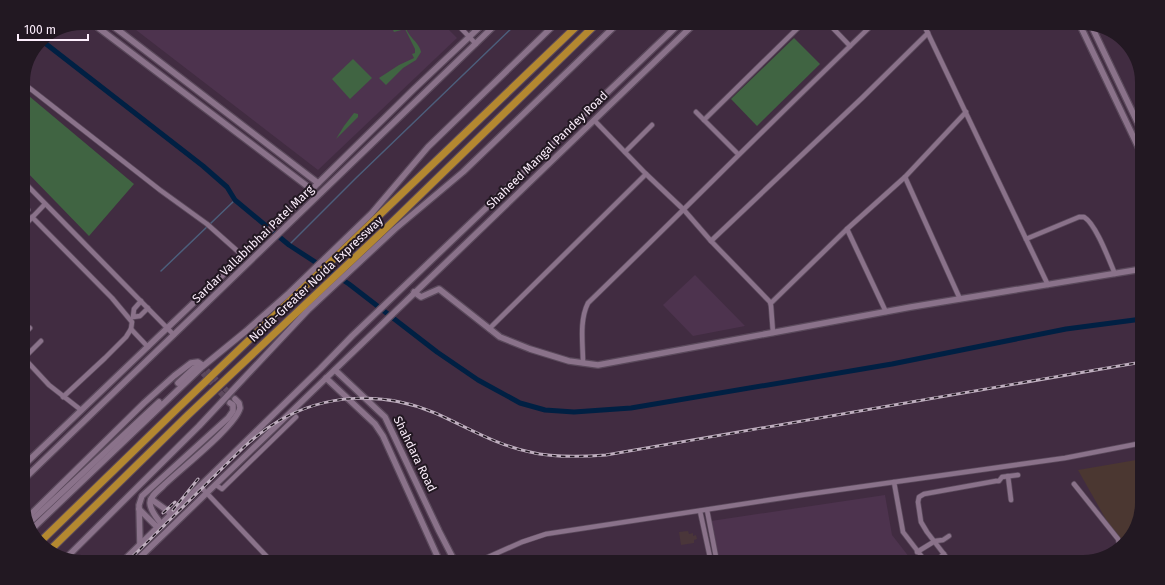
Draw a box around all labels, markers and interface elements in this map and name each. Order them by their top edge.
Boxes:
scale bar [18,16,88,42]
text: 100 m [24,23,56,37]
street label: Shaheed Mangal Pandey Road [484,88,610,212]
street label: Sardar Vallabhbhai Patel Marg [189,182,317,306]
street label: Noida-Greater Noida Expressway [246,213,386,345]
street label: Shahdara Road [391,414,439,494]

